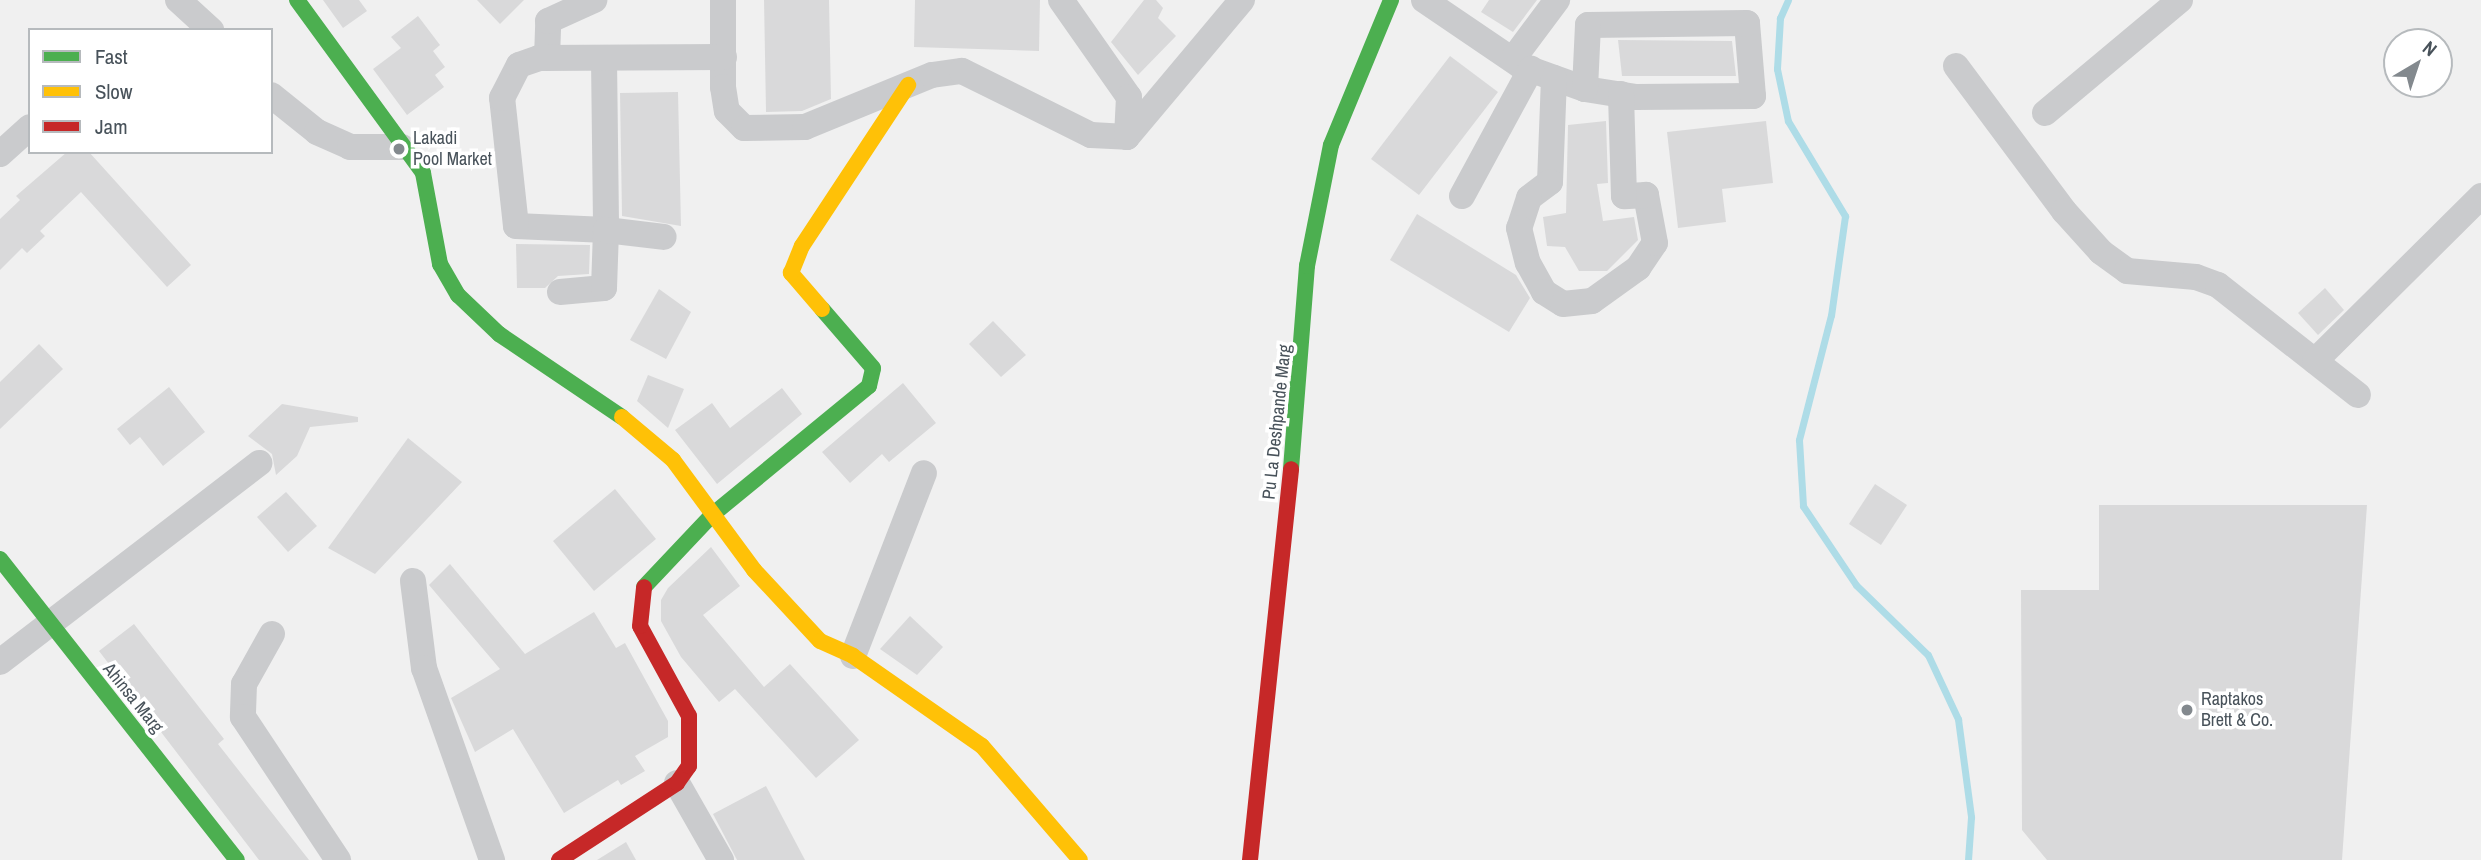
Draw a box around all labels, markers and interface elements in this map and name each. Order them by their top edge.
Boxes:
legend [28,28,273,154]
north arrow [2383,28,2453,98]
text: N [2417,35,2443,62]
text: Fast [95,42,128,71]
text: Slow [95,77,132,106]
text: Jam [95,112,128,141]
place label: Lakadi Pool Market [413,128,492,170]
marker: Lakadi Pool Market [391,141,407,157]
street label: Pu La Deshpande Marg [1258,343,1296,501]
street label: Ahinsa Marg [98,659,168,737]
place label: Raptakos Brett & Co. [2201,689,2273,732]
marker: Raptakos Brett & Co. [2179,702,2195,718]

